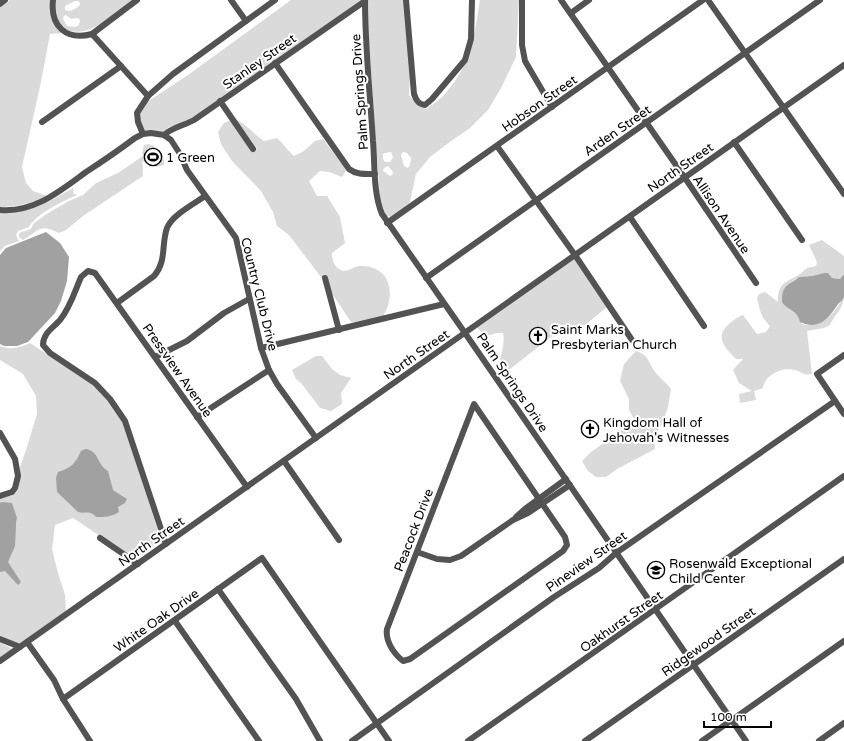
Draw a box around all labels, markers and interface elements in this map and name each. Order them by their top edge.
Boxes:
street label: Stanley Street [220,31,299,93]
street label: Palm Springs Drive [348,33,372,151]
street label: Hobson Street [499,72,580,136]
street label: Arden Street [581,102,654,160]
street label: North Street [645,139,717,196]
sports icon: 1 Green [143,147,163,167]
place label: 1 Green [166,150,215,166]
street label: Allison Avenue [689,172,753,257]
street label: Country Club Drive [237,236,281,353]
street label: Pressview Avenue [139,321,216,421]
place label: Saint Marks Presbyterian Church [551,322,677,353]
street label: North Street [381,326,453,383]
church icon: Saint Marks Presbyterian Church [528,326,548,346]
street label: Palm Springs Drive [473,330,551,435]
place label: Kingdom Hall of Jehovah's Witnesses [603,415,729,446]
church icon: Kingdom Hall of Jehovah's Witnesses [580,419,600,439]
street label: Peacock Drive [391,487,437,574]
street label: North Street [116,513,188,570]
street label: Pineview Street [543,528,630,596]
place label: Rosenwald Exceptional Child Center [669,556,812,587]
school or university icon: Rosenwald Exceptional Child Center [646,560,666,580]
street label: White Oak Drive [111,586,202,656]
street label: Oakhurst Street [577,587,666,656]
street label: Ridgewood Street [659,603,759,680]
scale bar [704,703,771,729]
text: 100 m [710,710,747,724]

